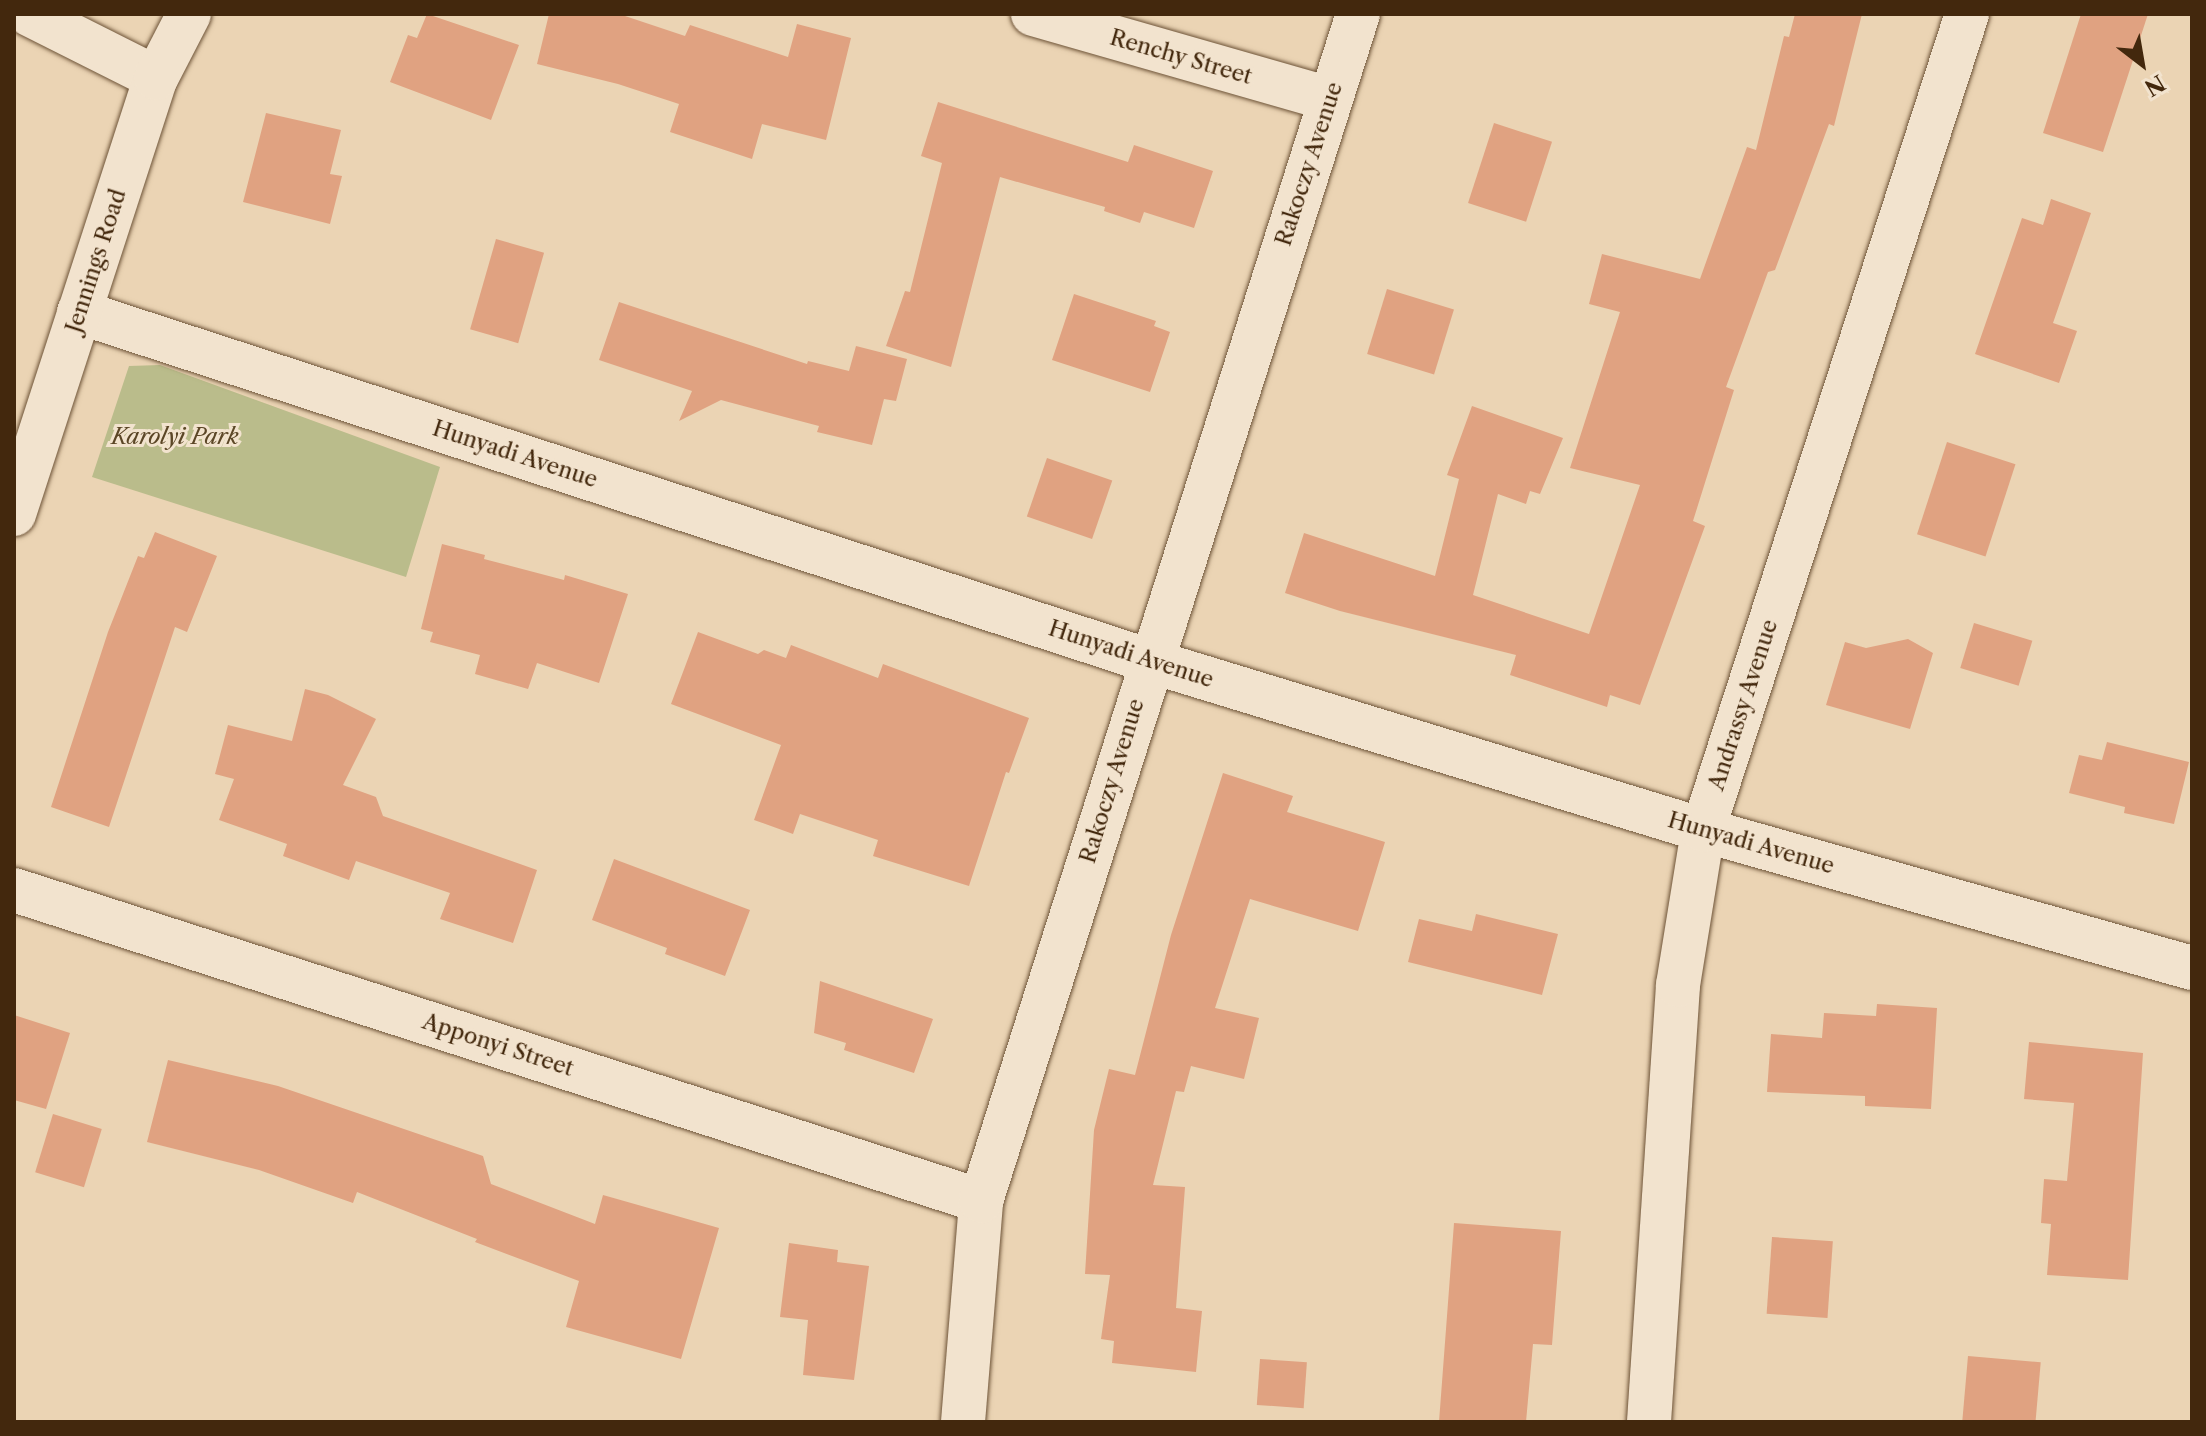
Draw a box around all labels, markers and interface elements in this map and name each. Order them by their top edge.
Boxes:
street label: Renchy Street [1107,24,1255,90]
north arrow [2102,24,2182,104]
text: N [2139,69,2170,101]
street label: Rakoczy Avenue [1270,78,1348,250]
street label: Jennings Road [60,186,132,336]
street label: Hunyadi Avenue [429,415,601,493]
park label: Karolyi Park [111,424,239,450]
street label: Hunyadi Avenue [1045,615,1217,693]
street label: Andrassy Avenue [1703,616,1783,794]
street label: Rakoczy Avenue [1074,695,1150,867]
street label: Hunyadi Avenue [1664,807,1838,879]
street label: Apponyi Street [419,1008,577,1082]

